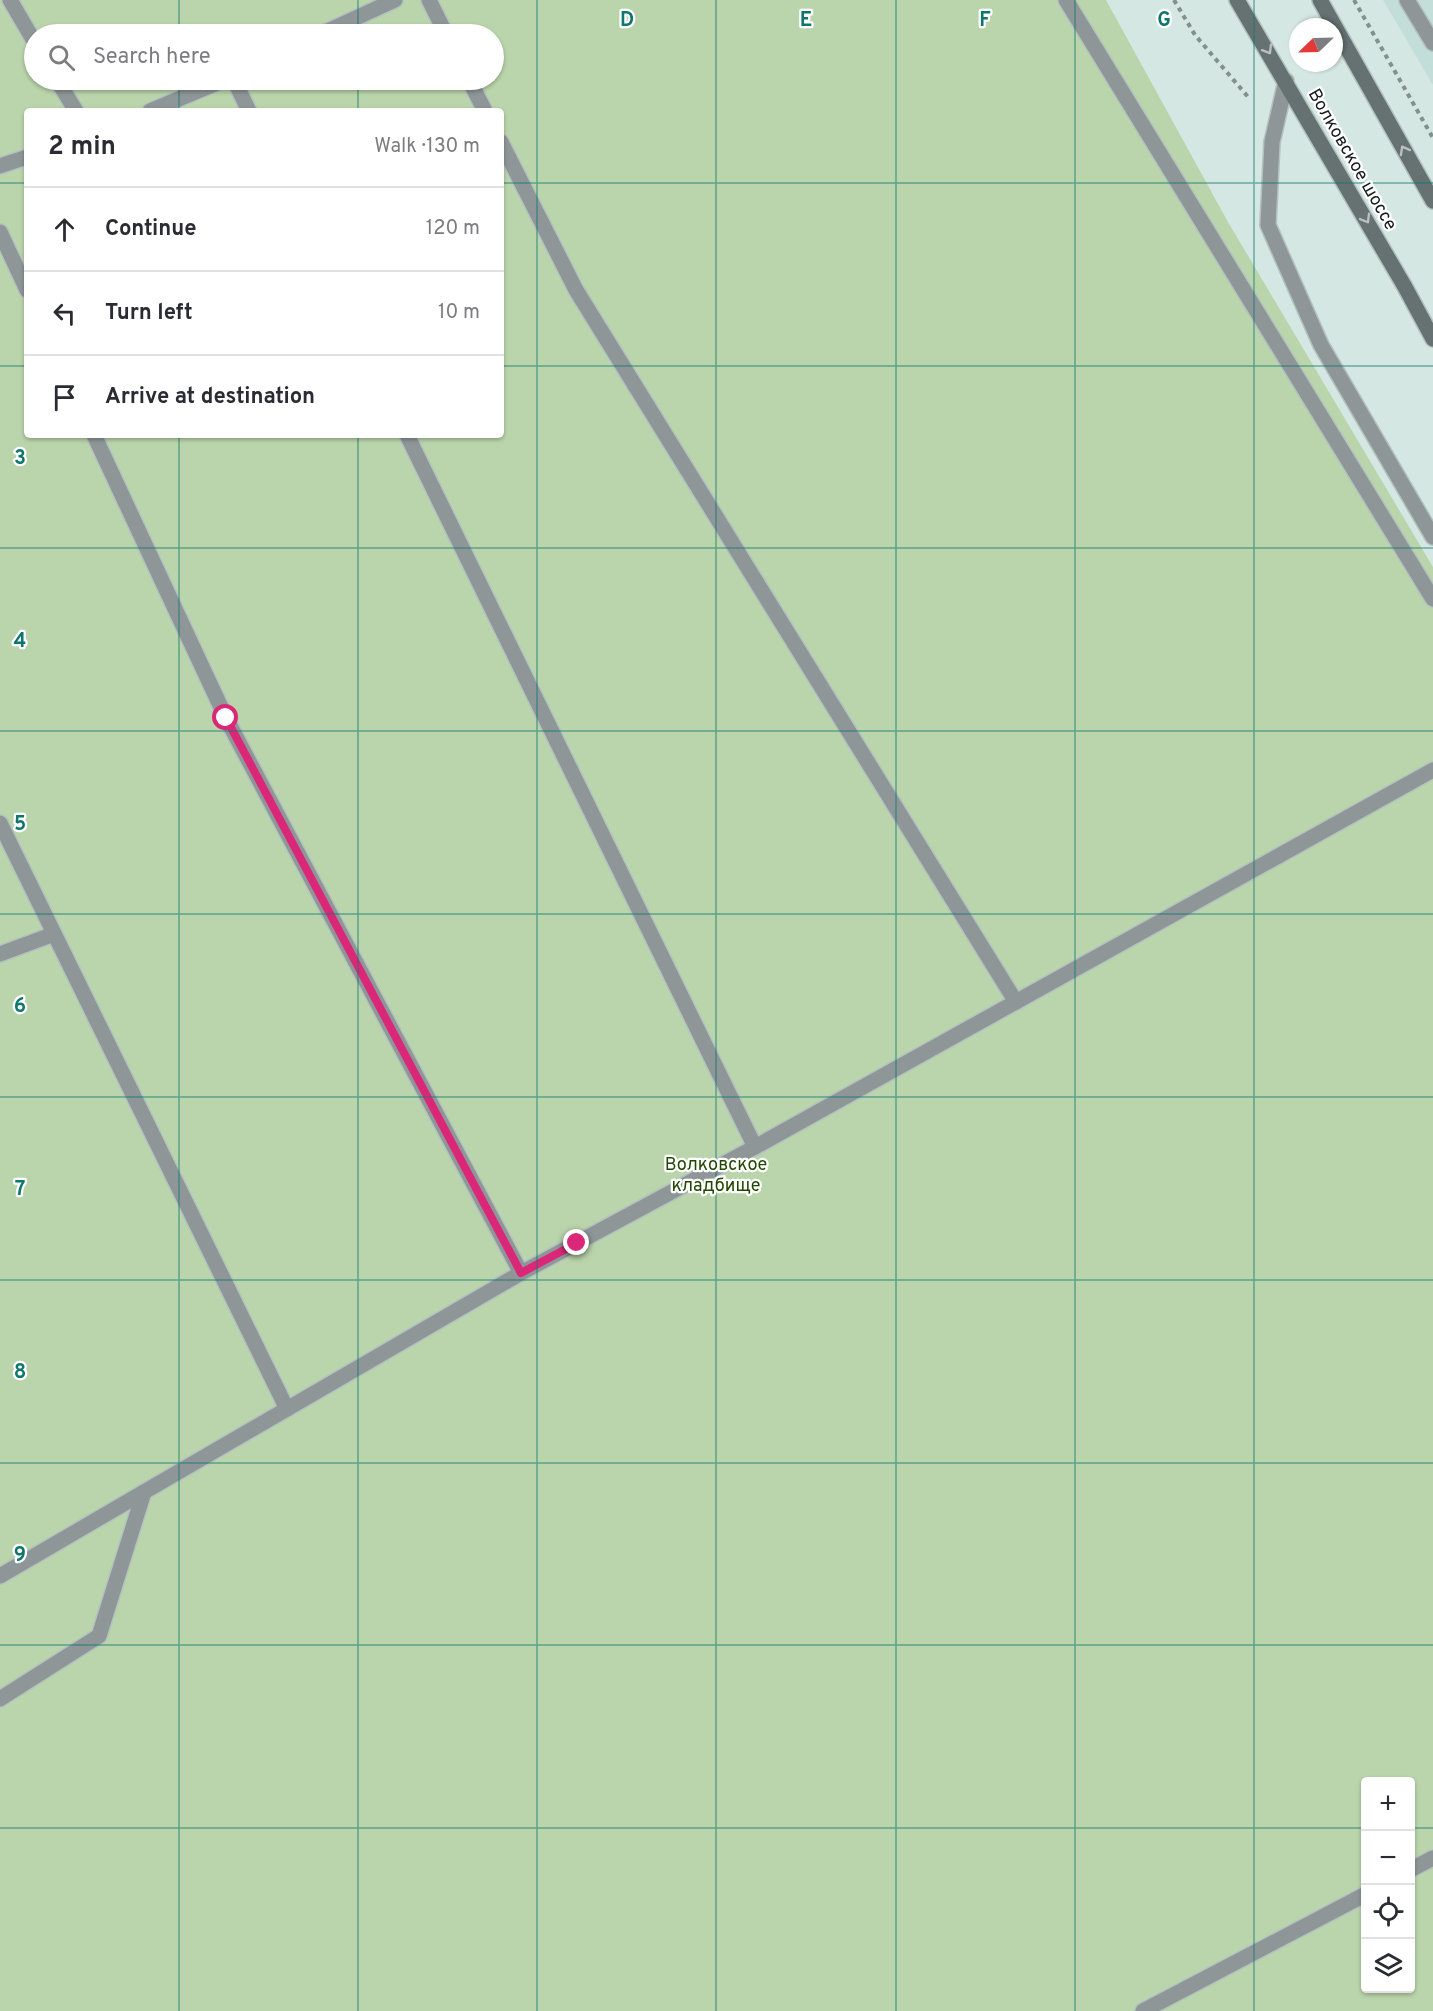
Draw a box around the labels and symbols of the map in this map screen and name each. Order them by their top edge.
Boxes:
text: D [620,8,634,34]
text: E [800,8,812,34]
text: F [979,8,991,34]
text: G [1157,8,1171,34]
north arrow [1289,18,1343,72]
one-way arrow [1260,44,1272,54]
street label: Волковское шоссе [1302,85,1402,235]
one-way arrow [1400,146,1412,156]
one-way arrow [1358,212,1370,223]
text: 3 [14,446,26,472]
text: 4 [14,629,26,655]
route start [212,704,238,730]
text: 5 [14,812,26,838]
text: 6 [14,994,26,1020]
park label: Волковское кладбище [665,1154,767,1198]
text: 7 [15,1177,25,1203]
route end [563,1229,589,1255]
text: 8 [14,1360,26,1386]
text: 9 [14,1543,26,1569]

